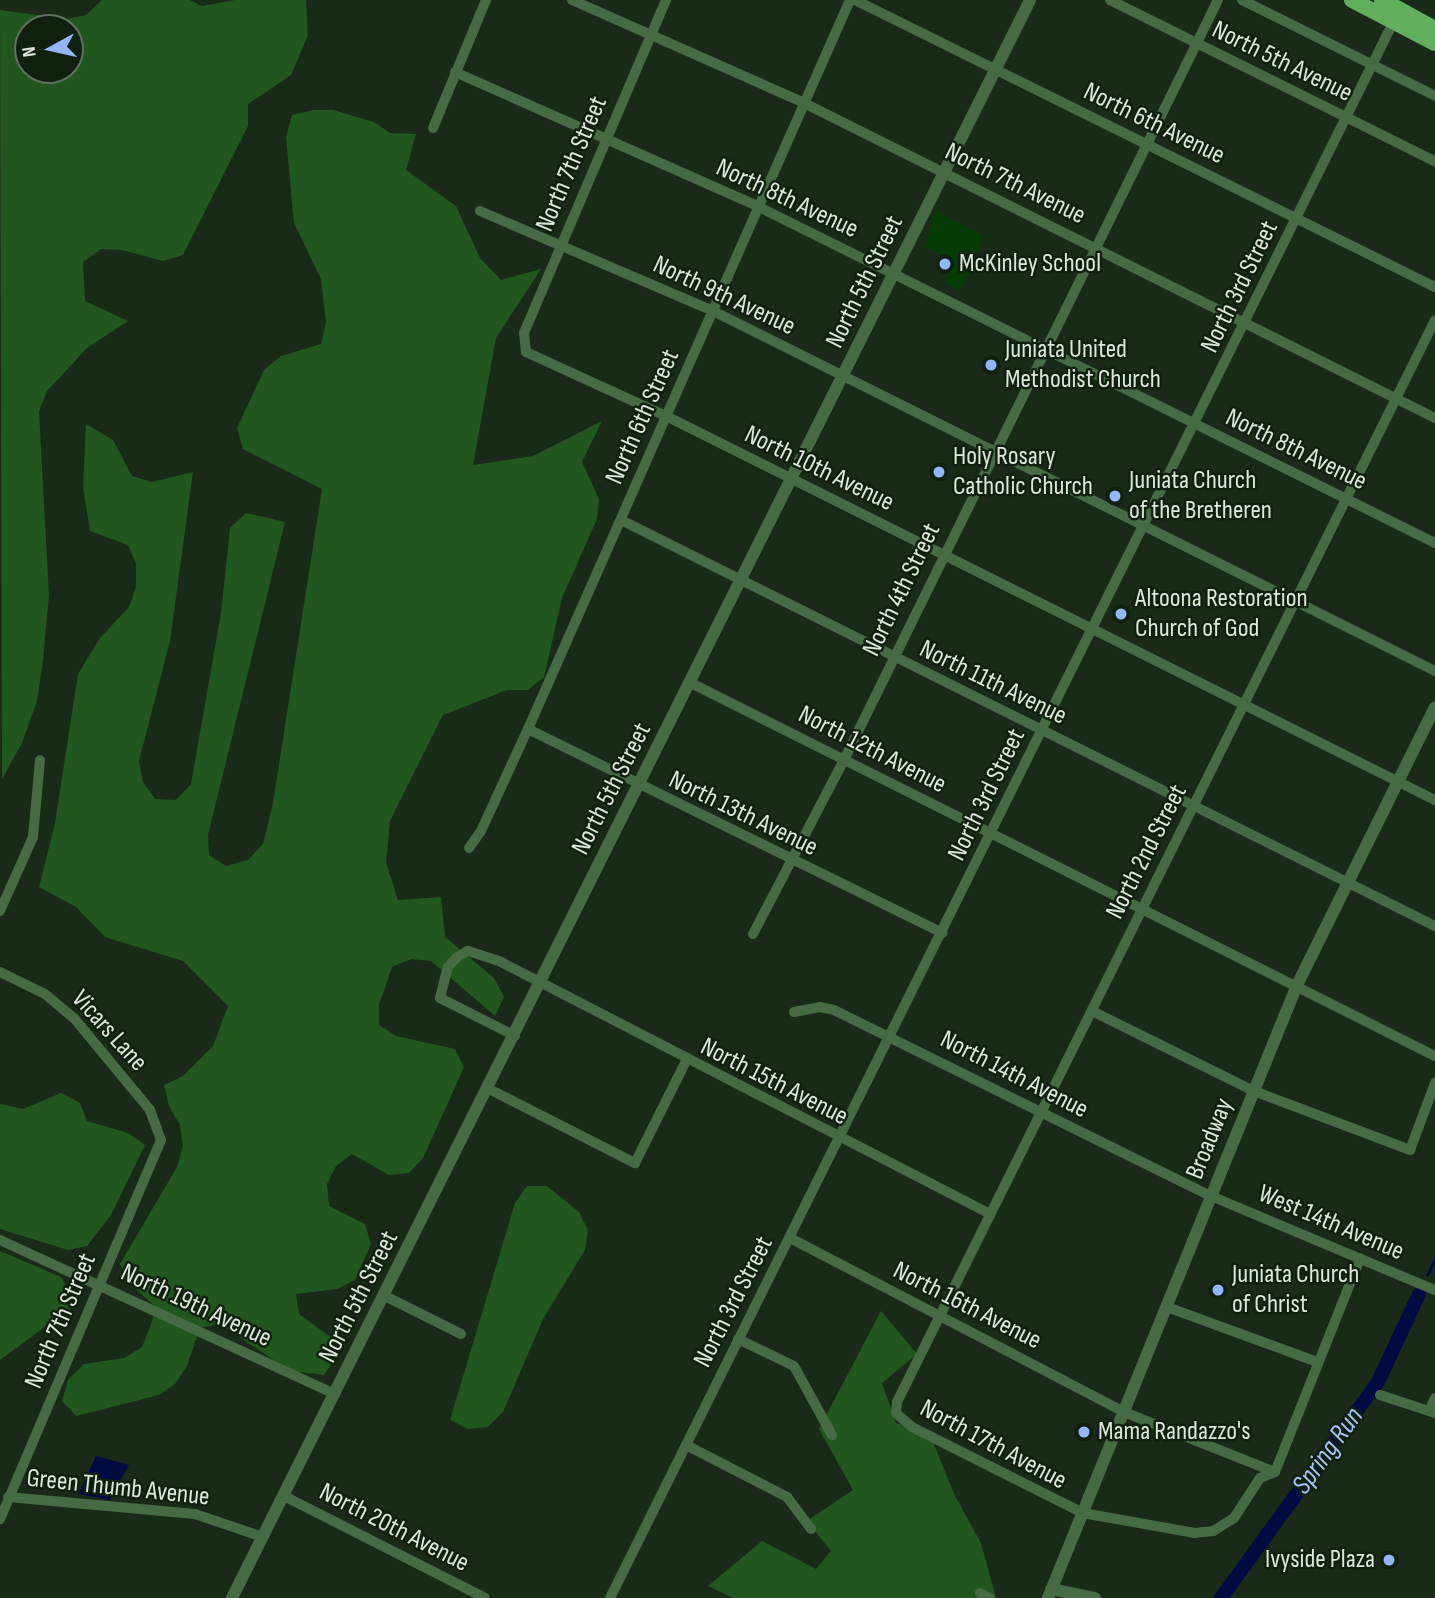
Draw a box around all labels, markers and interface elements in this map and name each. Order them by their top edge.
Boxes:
north arrow [14,14,84,84]
street label: North 5th Avenue [1207,15,1357,109]
text: N [18,45,42,58]
street label: North 6th Avenue [1078,76,1230,172]
street label: North 7th Street [530,92,614,236]
street label: North 7th Avenue [940,137,1090,231]
street label: North 8th Avenue [711,152,863,246]
street label: North 5th Street [820,211,910,353]
street label: North 3rd Street [1195,216,1285,358]
place label: McKinley School [959,248,1101,280]
street label: North 9th Avenue [648,249,800,343]
marker: McKinley School [937,256,953,272]
place label: Juniata United Methodist Church [1005,334,1161,396]
street label: North 6th Street [599,345,687,489]
marker: Juniata United Methodist Church [983,357,999,373]
street label: North 8th Avenue [1220,402,1372,498]
street label: North 10th Avenue [739,419,899,519]
place label: Holy Rosary Catholic Church [953,441,1093,503]
marker: Holy Rosary Catholic Church [931,464,947,480]
place label: Juniata Church of the Bretheren [1129,465,1272,526]
marker: Juniata Church of the Bretheren [1107,488,1123,504]
street label: North 4th Street [856,518,948,662]
place label: Altoona Restoration Church of God [1135,583,1308,644]
marker: Altoona Restoration Church of God [1113,606,1129,622]
street label: North 11th Avenue [914,634,1072,732]
street label: North 12th Avenue [793,699,951,801]
street label: North 5th Street [566,718,658,860]
street label: North 3rd Street [942,724,1032,866]
street label: North 13th Avenue [663,765,823,863]
street label: North 2nd Street [1100,780,1194,924]
street label: Vicars Lane [64,984,154,1078]
street label: North 14th Avenue [935,1024,1093,1126]
street label: North 15th Avenue [695,1031,853,1133]
street label: Broadway [1180,1094,1240,1184]
street label: West 14th Avenue [1254,1178,1408,1268]
street label: North 5th Street [313,1226,405,1368]
street label: North 3rd Street [688,1231,780,1373]
street label: North 7th Street [19,1249,103,1393]
street label: North 16th Avenue [888,1255,1046,1357]
street label: North 19th Avenue [116,1258,276,1354]
place label: Juniata Church of Christ [1232,1259,1359,1320]
marker: Juniata Church of Christ [1210,1282,1226,1298]
street label: North 17th Avenue [914,1393,1072,1497]
water label: Spring Run [1285,1401,1371,1501]
place label: Mama Randazzo's [1098,1416,1250,1448]
marker: Mama Randazzo's [1076,1424,1092,1440]
street label: Green Thumb Avenue [25,1463,211,1513]
street label: North 20th Avenue [314,1477,474,1579]
place label: Ivyside Plaza [1265,1544,1375,1576]
marker: Ivyside Plaza [1381,1552,1397,1568]

